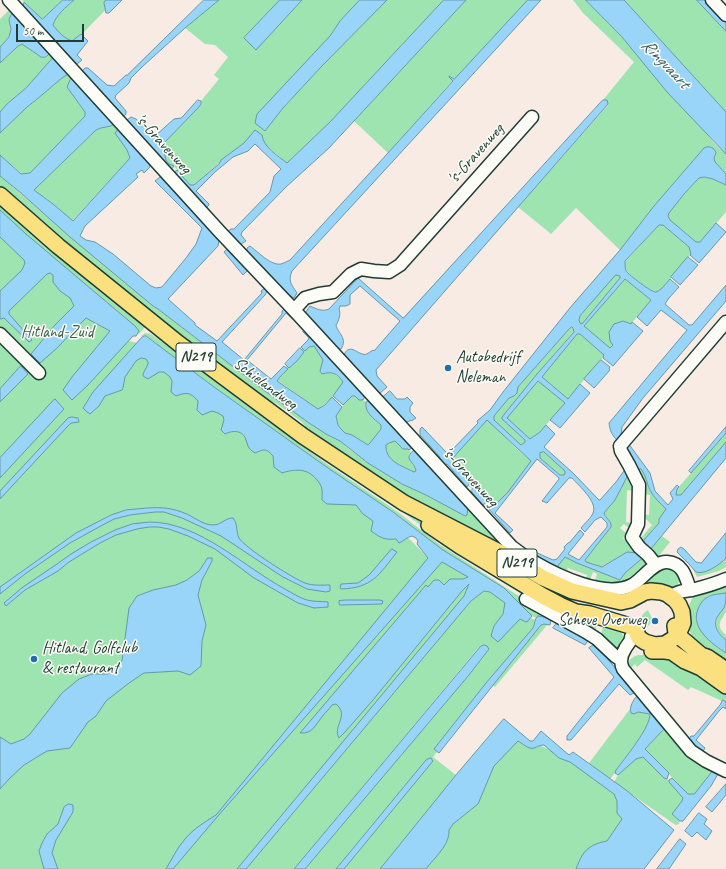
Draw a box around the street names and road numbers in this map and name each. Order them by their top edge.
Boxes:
street label: 's-Gravenweg [131,110,195,178]
street label: 's-Gravenweg [444,120,508,188]
road number: N219 [176,343,216,371]
street label: Schielandweg [229,353,301,415]
street label: 's-Gravenweg [438,443,502,511]
road number: N219 [497,549,537,577]

